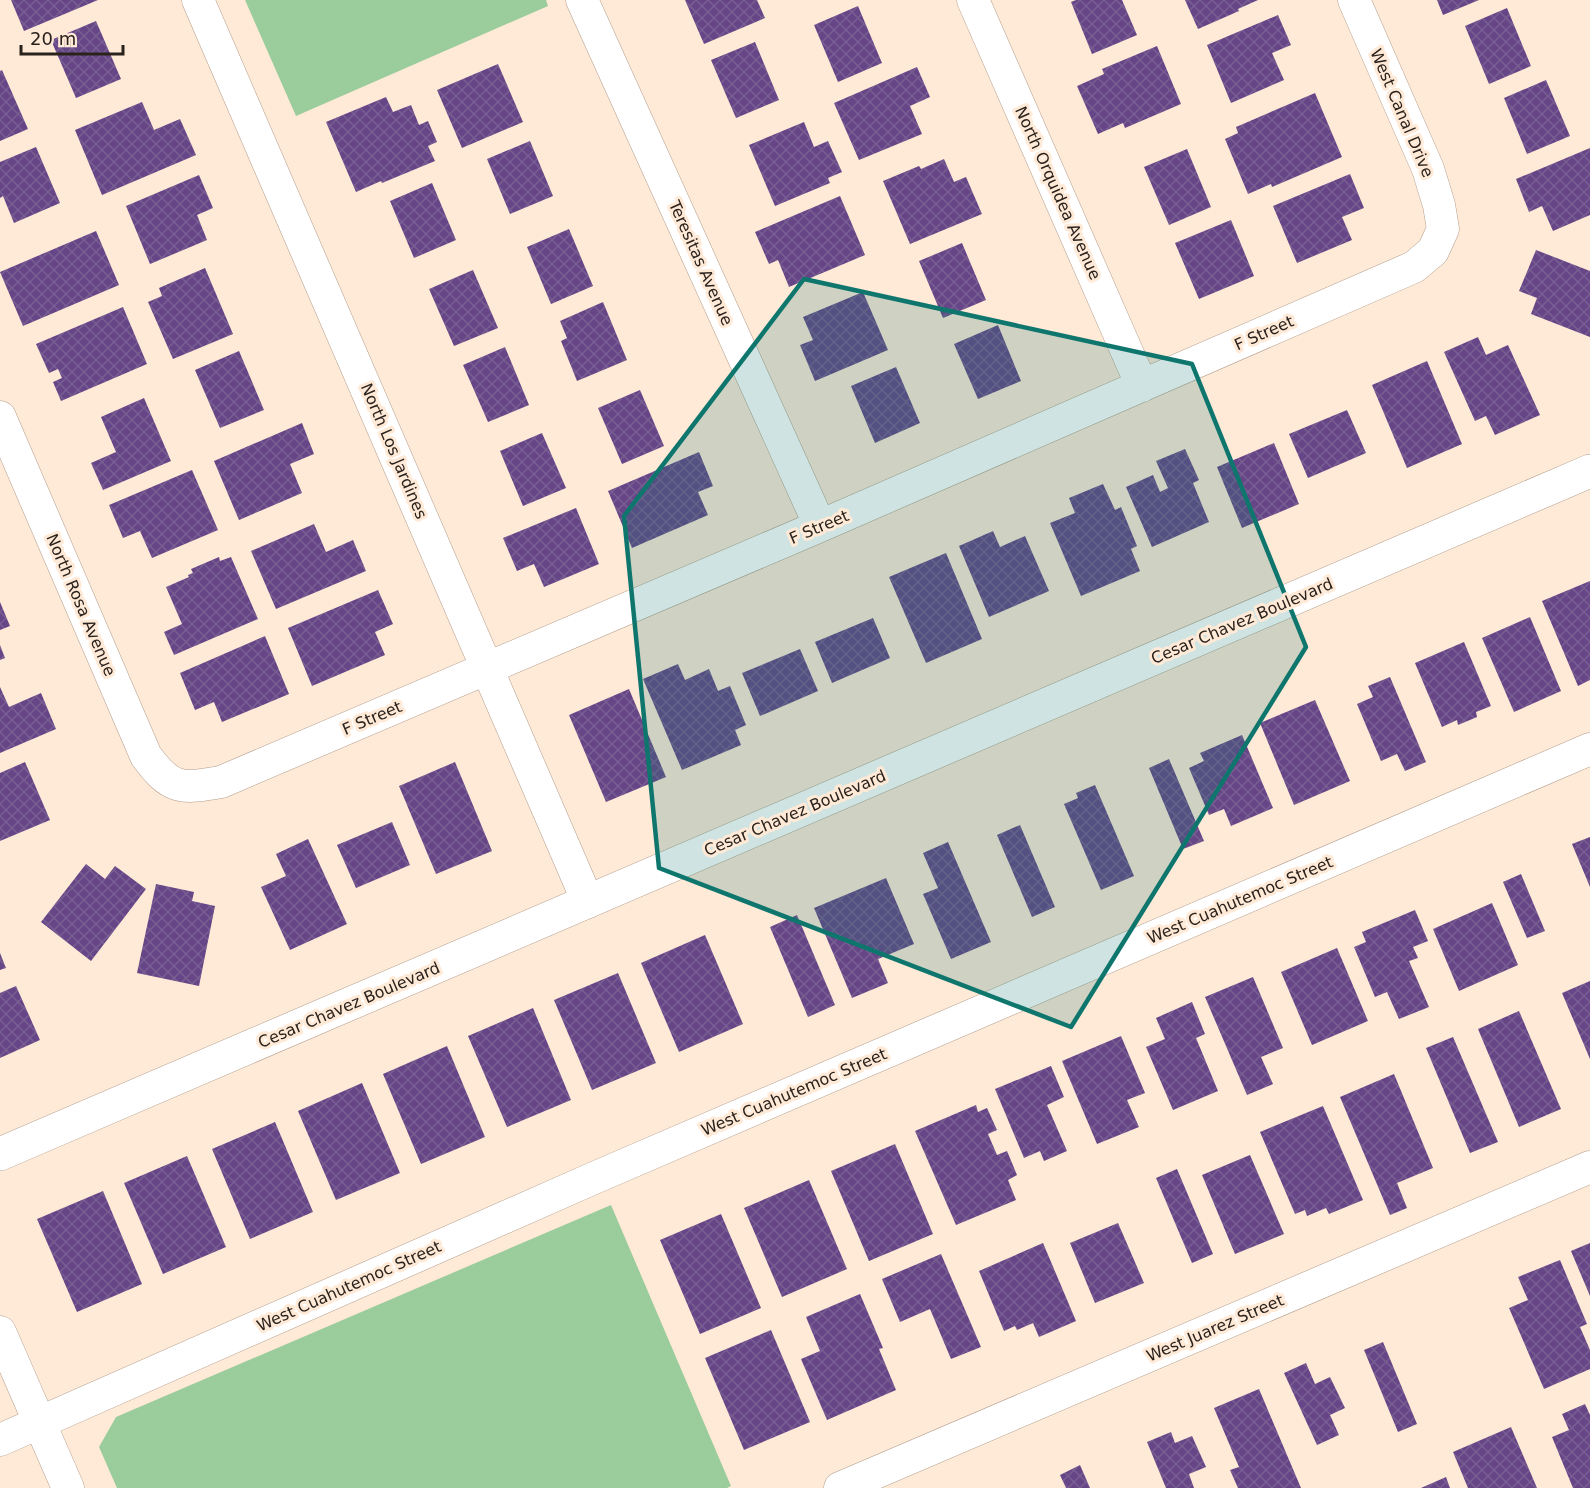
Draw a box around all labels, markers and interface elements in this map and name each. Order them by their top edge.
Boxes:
scale bar [21,18,123,56]
text: 20 m [30,28,76,49]
street label: West Canal Drive [1366,46,1438,180]
street label: North Orquidea Avenue [1011,103,1105,283]
street label: Teresitas Avenue [665,197,737,328]
street label: F Street [1231,312,1297,354]
street label: North Los Jardines [357,380,431,522]
street label: F Street [786,506,852,548]
street label: North Rosa Avenue [42,531,120,679]
street label: Cesar Chavez Boulevard [1148,574,1336,668]
street label: F Street [339,697,405,739]
street label: Cesar Chavez Boulevard [701,766,889,860]
street label: West Cuahutemoc Street [1144,852,1336,948]
street label: Cesar Chavez Boulevard [255,958,443,1052]
street label: West Cuahutemoc Street [698,1044,890,1140]
street label: West Cuahutemoc Street [254,1237,444,1335]
street label: West Juarez Street [1144,1290,1286,1366]

